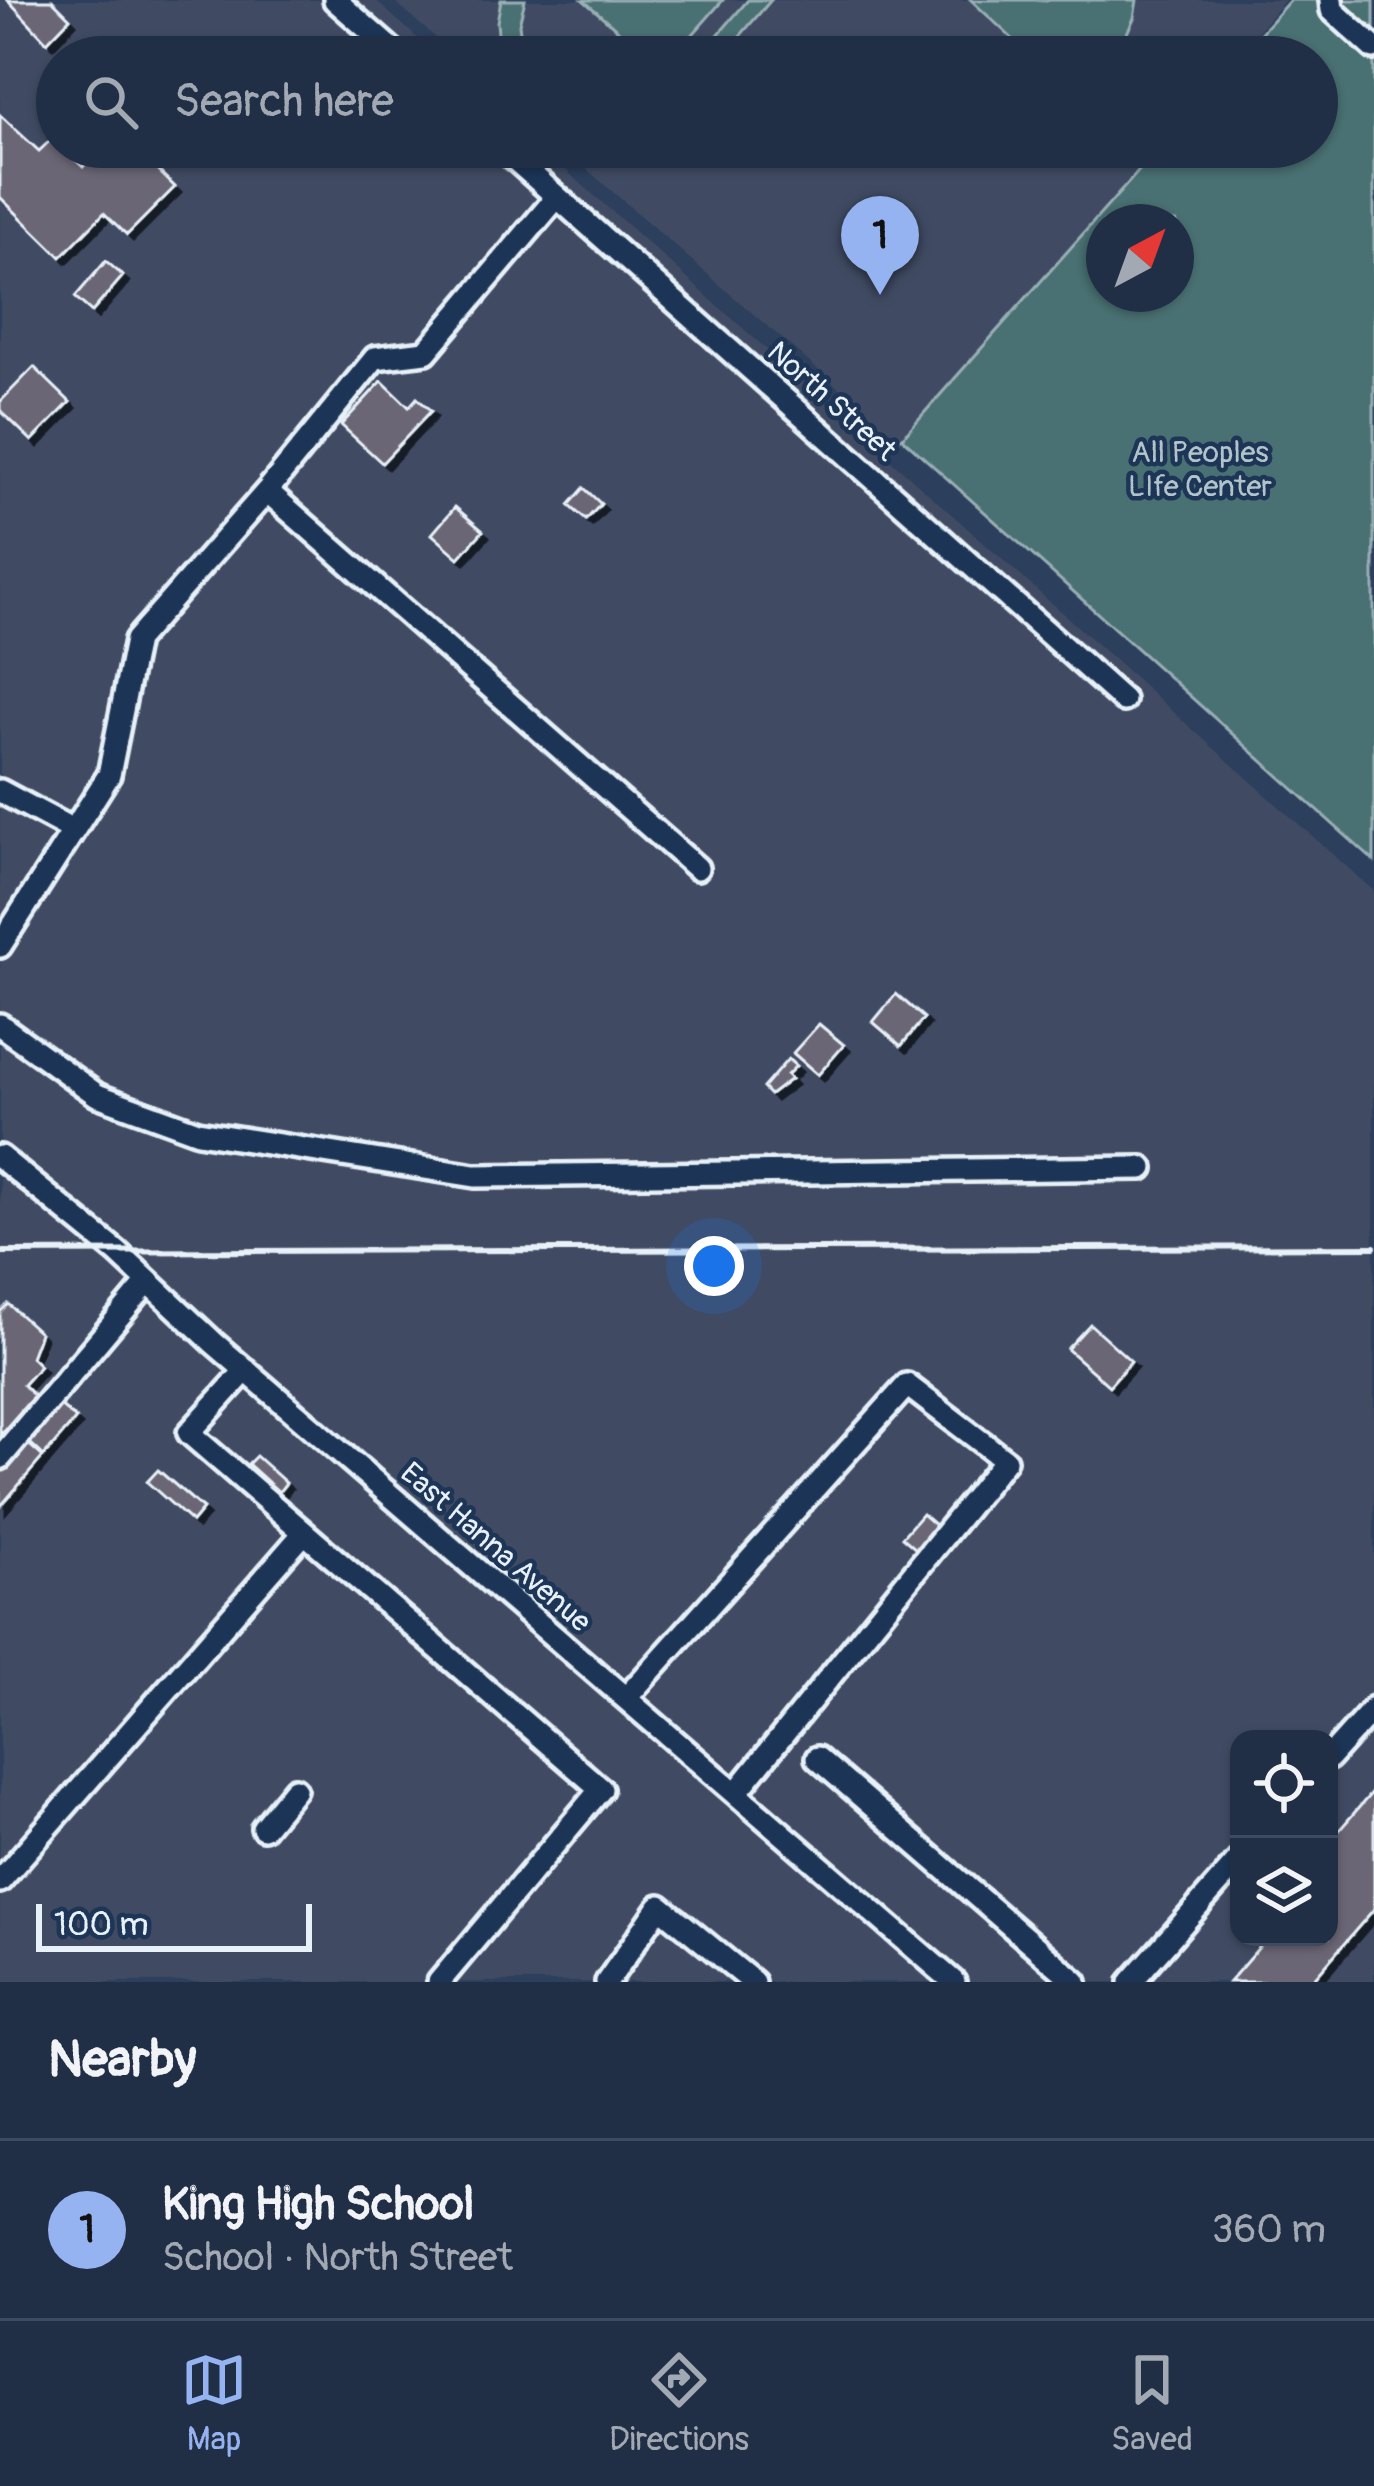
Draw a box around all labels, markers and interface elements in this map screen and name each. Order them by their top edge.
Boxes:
search box [36,36,1338,168]
icon: search [78,69,144,135]
text: Search here [174,74,394,130]
pin: 1 [841,196,919,295]
north arrow [1086,204,1194,312]
street label: North Street [759,334,905,470]
park label: All Peoples LIfe Center [1128,434,1272,505]
your location [684,1236,744,1296]
street label: East Hanna Avenue [393,1455,599,1640]
map controls [1230,1730,1338,1946]
button: locate [1230,1730,1338,1838]
button: layers [1230,1838,1338,1946]
scale bar [36,1898,312,1951]
text: 100 m [54,1904,148,1945]
text: Nearby [48,2028,196,2092]
text: King High School [162,2177,474,2233]
text: 1 [79,2205,95,2254]
text: 360 m [1212,2205,1326,2254]
text: School · North Street [162,2233,513,2282]
tab: Map [181,2347,247,2460]
tab: Directions [609,2347,749,2460]
tab: Saved [1111,2347,1193,2460]

